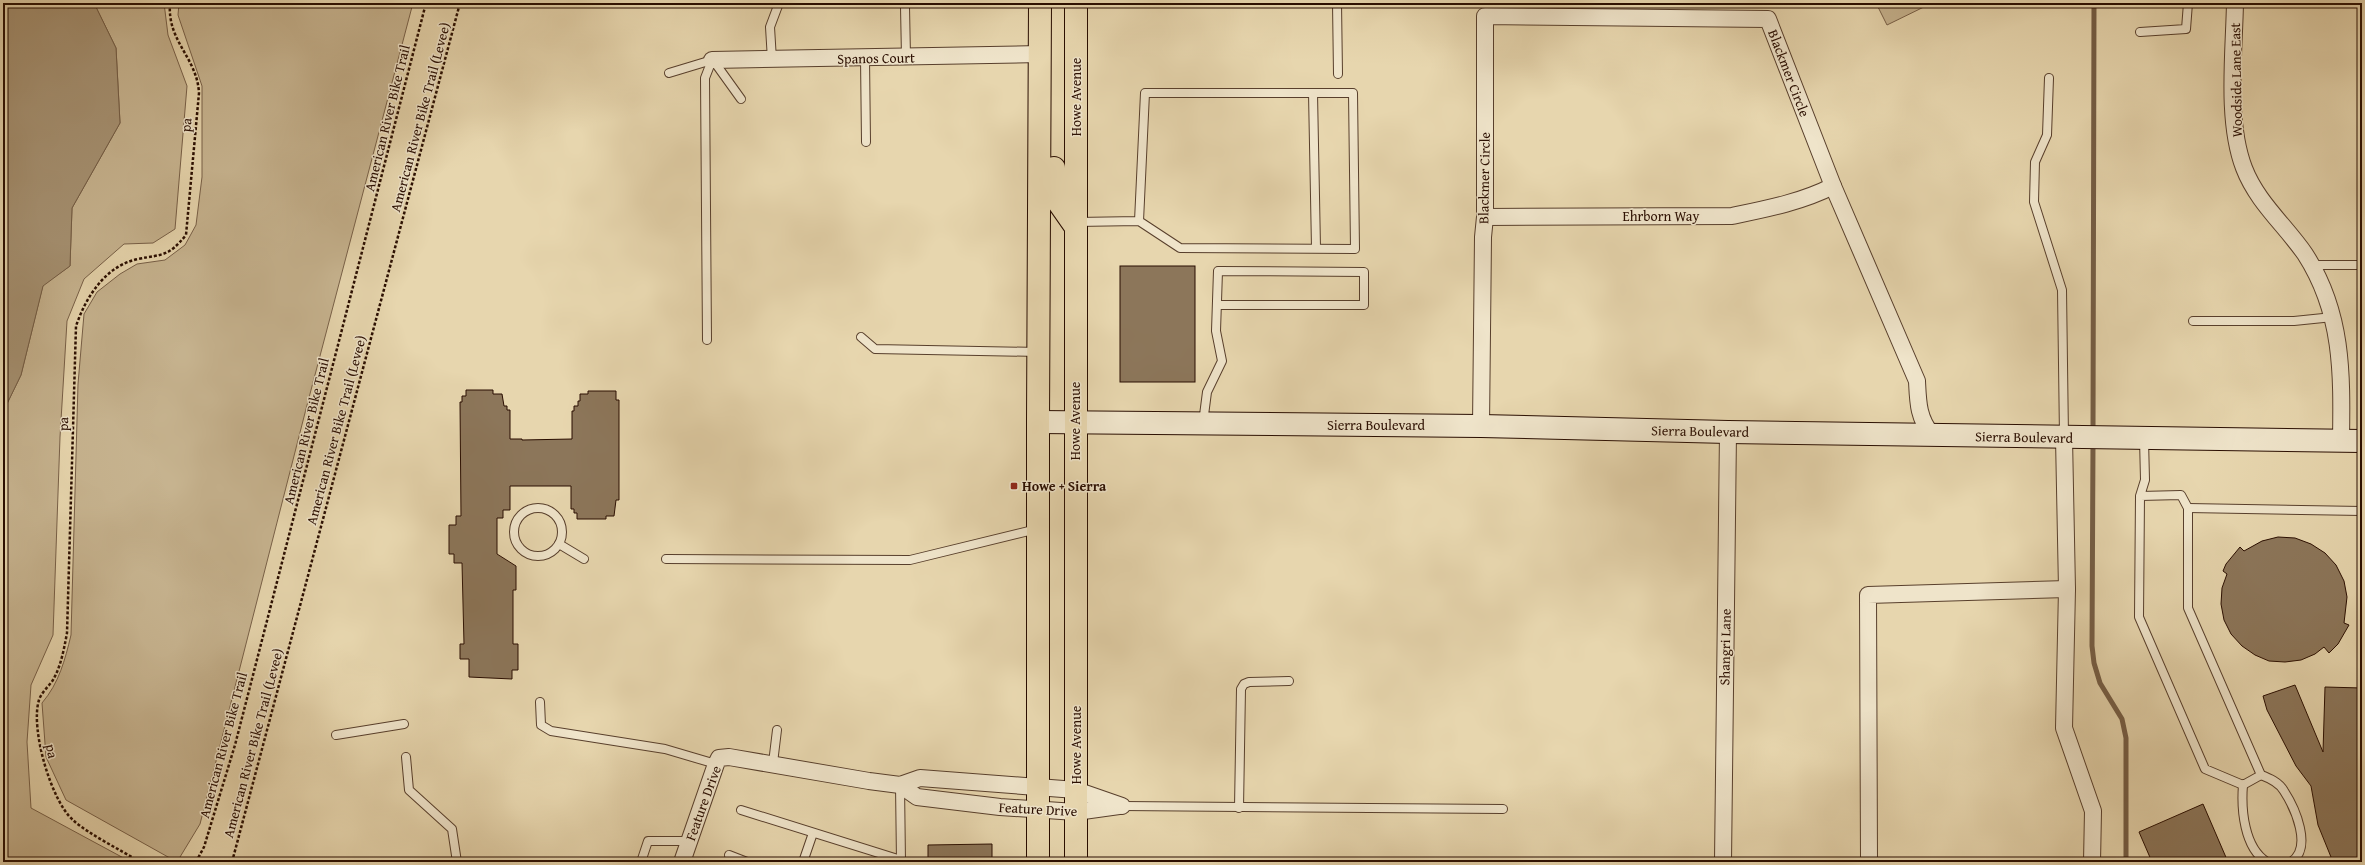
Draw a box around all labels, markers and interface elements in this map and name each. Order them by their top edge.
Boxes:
street label: American River Bike Trail (Levee) [387,20,453,214]
street label: Woodside Lane East [2225,22,2247,138]
street label: Blackmer Circle [1763,26,1815,120]
street label: American River Bike Trail [361,43,413,193]
street label: Spanos Court [837,47,915,69]
street label: Howe Avenue [1066,57,1086,136]
street label: pa [175,117,197,133]
street label: Blackmer Circle [1473,131,1495,224]
street label: Ehrborn Way [1623,206,1699,226]
street label: American River Bike Trail (Levee) [303,333,369,527]
street label: American River Bike Trail [280,356,332,506]
street label: Howe Avenue [1065,381,1085,460]
street label: Sierra Boulevard [1327,415,1426,435]
street label: pa [53,416,73,431]
street label: Sierra Boulevard [1651,420,1750,442]
street label: Sierra Boulevard [1975,426,2074,448]
place label: Howe + Sierra [1022,476,1107,496]
marker: Howe + Sierra [1009,481,1019,491]
street label: Shangri Lane [1714,608,1736,686]
street label: American River Bike Trail (Levee) [220,646,286,840]
street label: American River Bike Trail [195,670,251,820]
street label: Howe Avenue [1066,705,1086,784]
street label: pa [41,742,63,760]
street label: Feature Drive [680,762,726,843]
street label: Feature Drive [998,797,1078,821]

